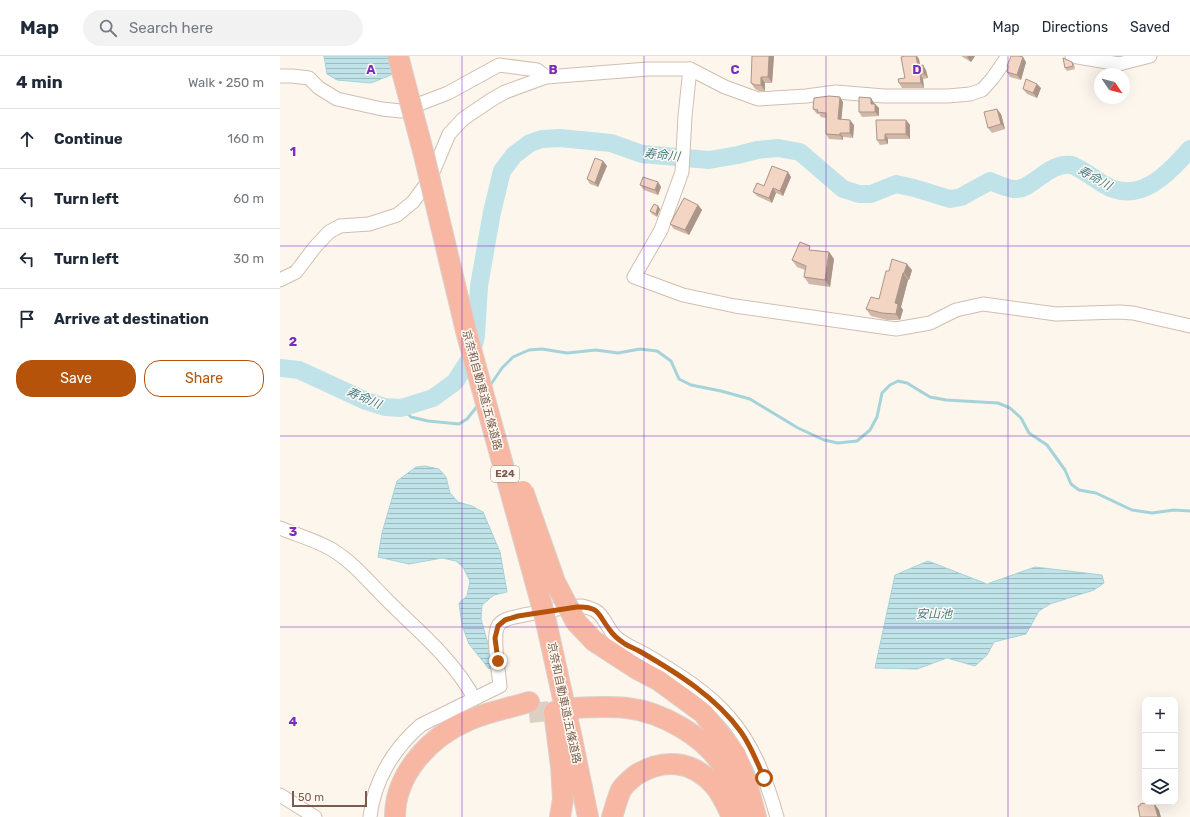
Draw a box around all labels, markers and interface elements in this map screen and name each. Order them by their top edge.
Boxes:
search box [83,10,363,46]
text: Map [20,16,59,39]
icon: search [97,17,119,39]
text: Search here [129,19,213,37]
text: Map [993,19,1020,36]
text: Directions [1042,19,1108,36]
text: Saved [1130,19,1170,36]
text: A [366,62,376,77]
text: B [548,62,558,77]
text: C [730,62,740,77]
text: D [912,62,922,77]
north arrow [1094,68,1130,104]
text: 4 min [16,72,63,92]
text: Walk · 250 m [188,75,264,90]
icon: ahead [16,128,38,150]
text: Continue [54,130,123,148]
text: 160 m [228,131,264,146]
text: 1 [290,144,296,159]
water label: 寿命川 [643,146,683,164]
water label: 寿命川 [1076,163,1116,194]
icon: left [16,188,38,210]
text: Turn left [54,190,119,208]
text: 60 m [233,191,264,206]
icon: left [16,248,38,270]
text: Turn left [54,250,119,268]
text: 30 m [233,251,264,266]
icon: arrive [16,308,38,330]
text: Arrive at destination [54,310,209,328]
street label: 京奈和自動車道;五條道路 [460,328,504,452]
text: 2 [289,334,297,349]
button: Save [16,360,136,397]
button: Share [144,360,264,397]
water label: 寿命川 [345,385,385,412]
road number: E24 [491,466,519,482]
text: 3 [289,524,298,539]
water label: 安山池 [916,607,953,621]
street label: 京奈和自動車道;五條道路 [545,641,583,765]
route end [489,652,507,670]
map controls [1142,697,1178,805]
button: + [1142,697,1178,733]
text: 4 [289,714,298,729]
button: − [1142,733,1178,769]
route start [755,769,773,787]
button: layers [1142,769,1178,805]
scale bar [292,789,367,808]
text: 50 m [298,791,324,804]

